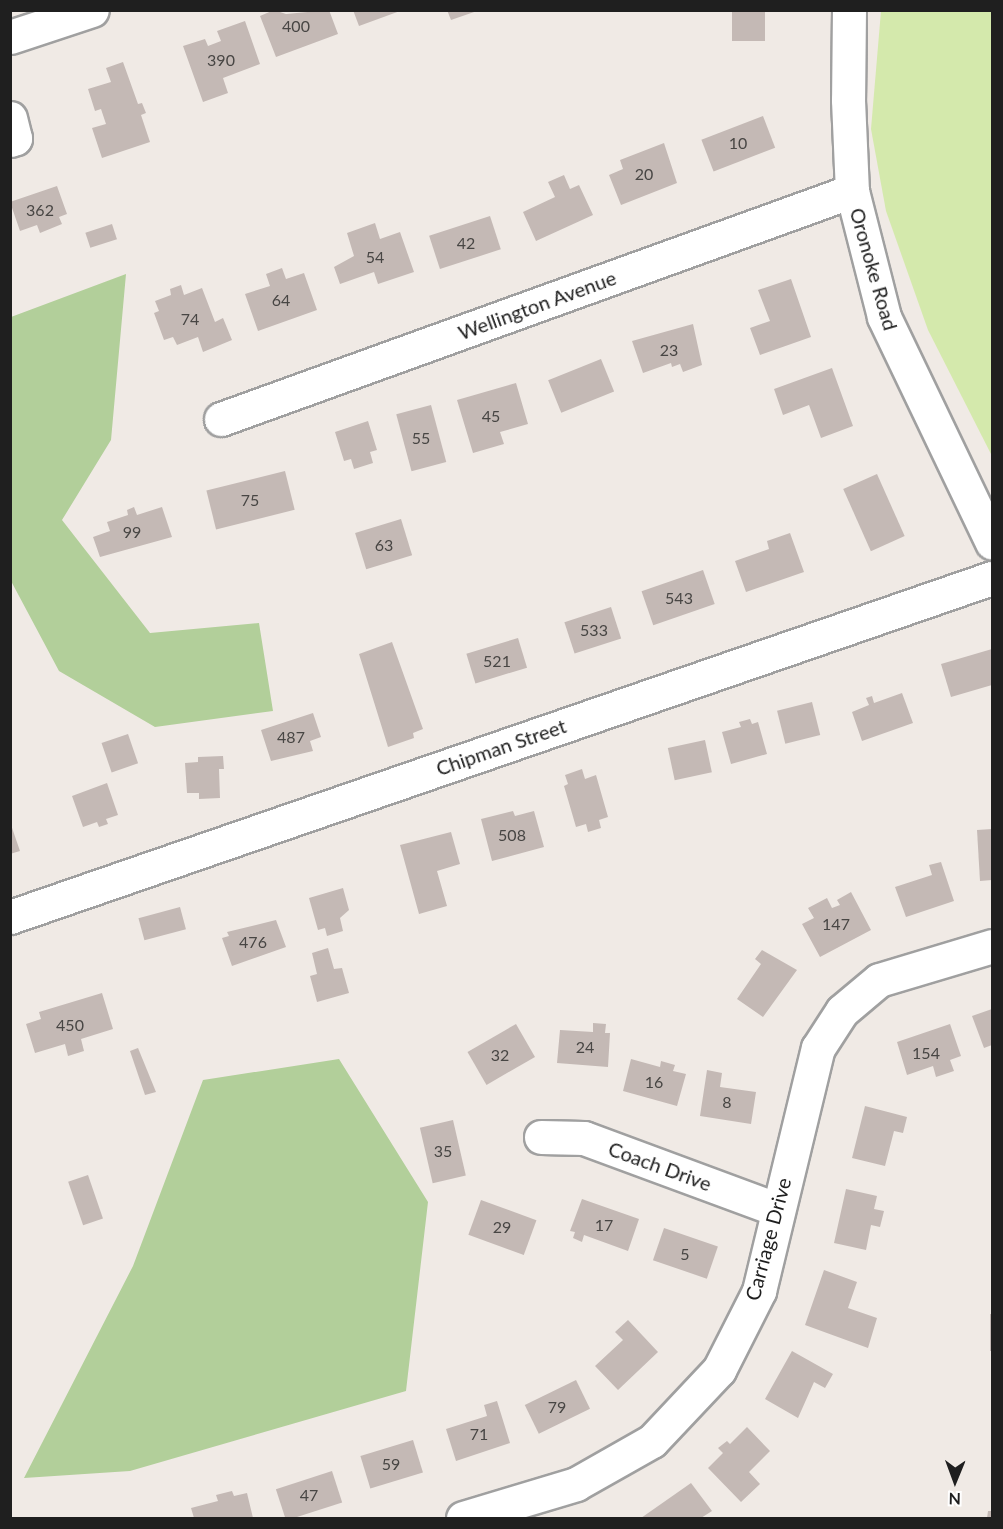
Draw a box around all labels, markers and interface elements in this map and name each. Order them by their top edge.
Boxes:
house number: 400 [282,16,310,36]
house number: 390 [207,50,235,70]
house number: 10 [729,133,747,153]
house number: 20 [635,164,653,184]
house number: 362 [26,200,54,220]
street label: Oronoke Road [845,205,903,333]
house number: 42 [457,233,475,253]
house number: 54 [366,247,384,267]
street label: Wellington Avenue [454,265,620,345]
house number: 64 [272,290,290,310]
house number: 74 [181,309,199,329]
house number: 23 [660,340,678,360]
house number: 45 [482,406,500,426]
house number: 55 [412,428,430,448]
house number: 75 [241,490,259,510]
house number: 99 [123,522,141,542]
house number: 63 [375,535,393,555]
house number: 543 [665,588,693,608]
house number: 533 [580,620,608,640]
house number: 521 [483,651,511,671]
street label: Chipman Street [433,714,569,780]
house number: 487 [277,727,305,747]
house number: 508 [498,825,526,845]
house number: 147 [822,914,850,934]
house number: 476 [239,932,267,952]
house number: 450 [56,1015,84,1035]
house number: 24 [576,1037,594,1057]
house number: 154 [912,1043,940,1063]
house number: 32 [491,1045,509,1065]
house number: 16 [645,1072,663,1092]
house number: 8 [722,1092,732,1112]
street label: Coach Drive [605,1136,715,1196]
house number: 35 [434,1141,452,1161]
street label: Carriage Drive [740,1175,796,1303]
house number: 17 [595,1215,613,1235]
house number: 29 [493,1217,511,1237]
house number: 5 [680,1244,690,1264]
house number: 79 [548,1397,566,1417]
house number: 71 [470,1424,488,1444]
north arrow [925,1451,985,1511]
house number: 59 [382,1454,400,1474]
house number: 47 [300,1485,318,1505]
text: N [948,1490,961,1509]

